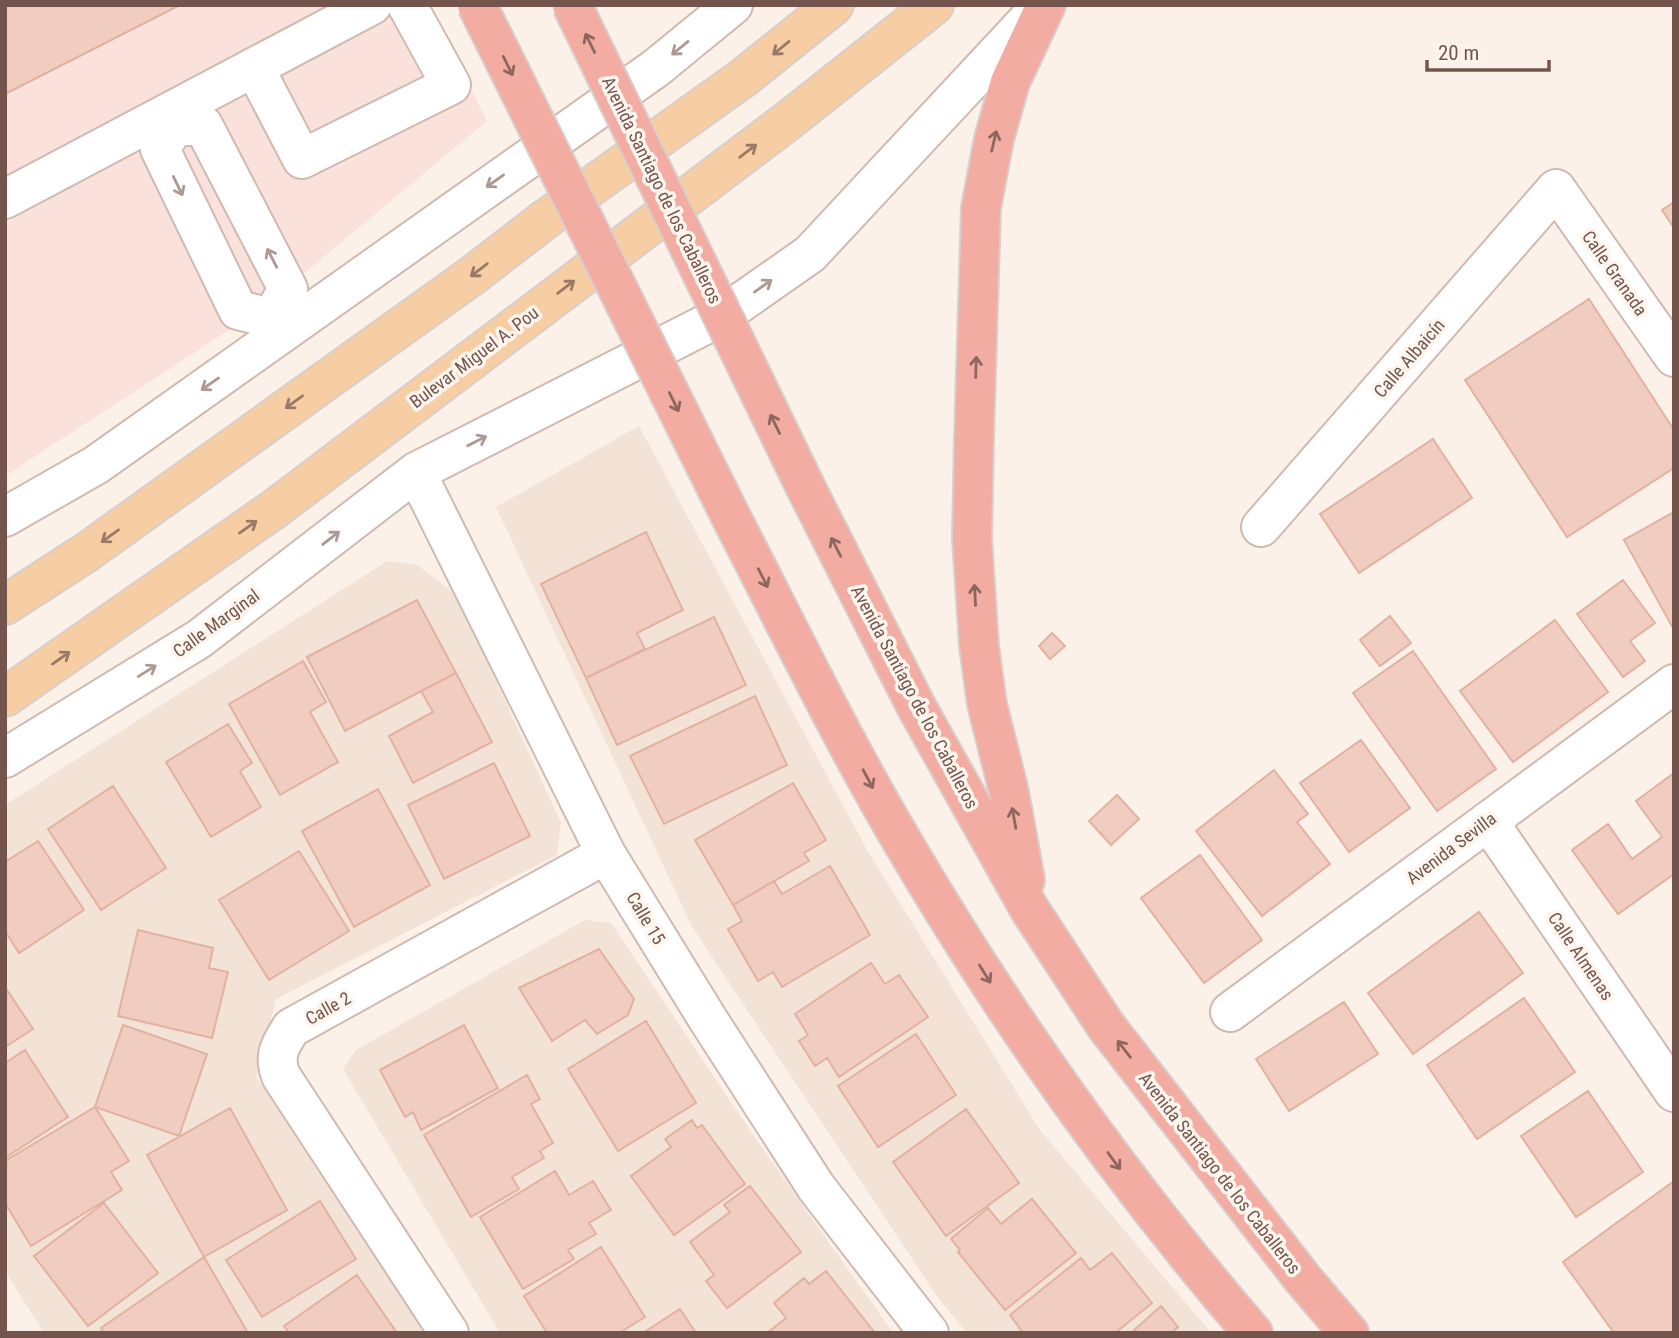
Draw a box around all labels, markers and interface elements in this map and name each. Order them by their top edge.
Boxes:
scale bar [1427,28,1550,72]
one-way arrow [583,33,597,54]
one-way arrow [772,40,790,55]
one-way arrow [671,41,689,56]
text: 20 m [1438,41,1479,65]
one-way arrow [501,55,515,76]
street label: Avenida Santiago de los Caballeros [598,73,726,307]
one-way arrow [988,130,1002,153]
one-way arrow [738,143,757,158]
one-way arrow [486,174,505,189]
one-way arrow [171,175,185,196]
street label: Calle Granada [1578,226,1652,320]
one-way arrow [265,249,279,269]
one-way arrow [470,262,489,277]
one-way arrow [753,279,772,293]
one-way arrow [556,280,575,295]
street label: Bulevar Miguel A. Pou [406,302,542,412]
street label: Calle Albaicín [1369,314,1449,402]
one-way arrow [970,356,983,379]
one-way arrow [201,377,220,391]
one-way arrow [668,391,682,412]
one-way arrow [285,395,304,409]
one-way arrow [768,414,781,435]
one-way arrow [466,434,487,447]
one-way arrow [238,520,257,535]
one-way arrow [101,528,120,543]
one-way arrow [321,530,340,545]
one-way arrow [828,538,842,558]
one-way arrow [756,567,770,587]
street label: Avenida Santiago de los Caballeros [847,582,983,812]
one-way arrow [969,583,982,606]
street label: Calle Marginal [169,585,263,661]
one-way arrow [51,651,71,665]
one-way arrow [136,664,156,678]
one-way arrow [862,768,875,789]
one-way arrow [1007,807,1020,830]
street label: Avenida Sevilla [1402,807,1500,889]
street label: Calle 15 [622,888,670,948]
street label: Calle Almenas [1544,908,1618,1004]
one-way arrow [978,964,993,983]
street label: Calle 2 [302,987,354,1029]
one-way arrow [1117,1041,1132,1059]
street label: Avenida Santiago de los Caballeros [1135,1068,1305,1278]
one-way arrow [1107,1151,1121,1170]

